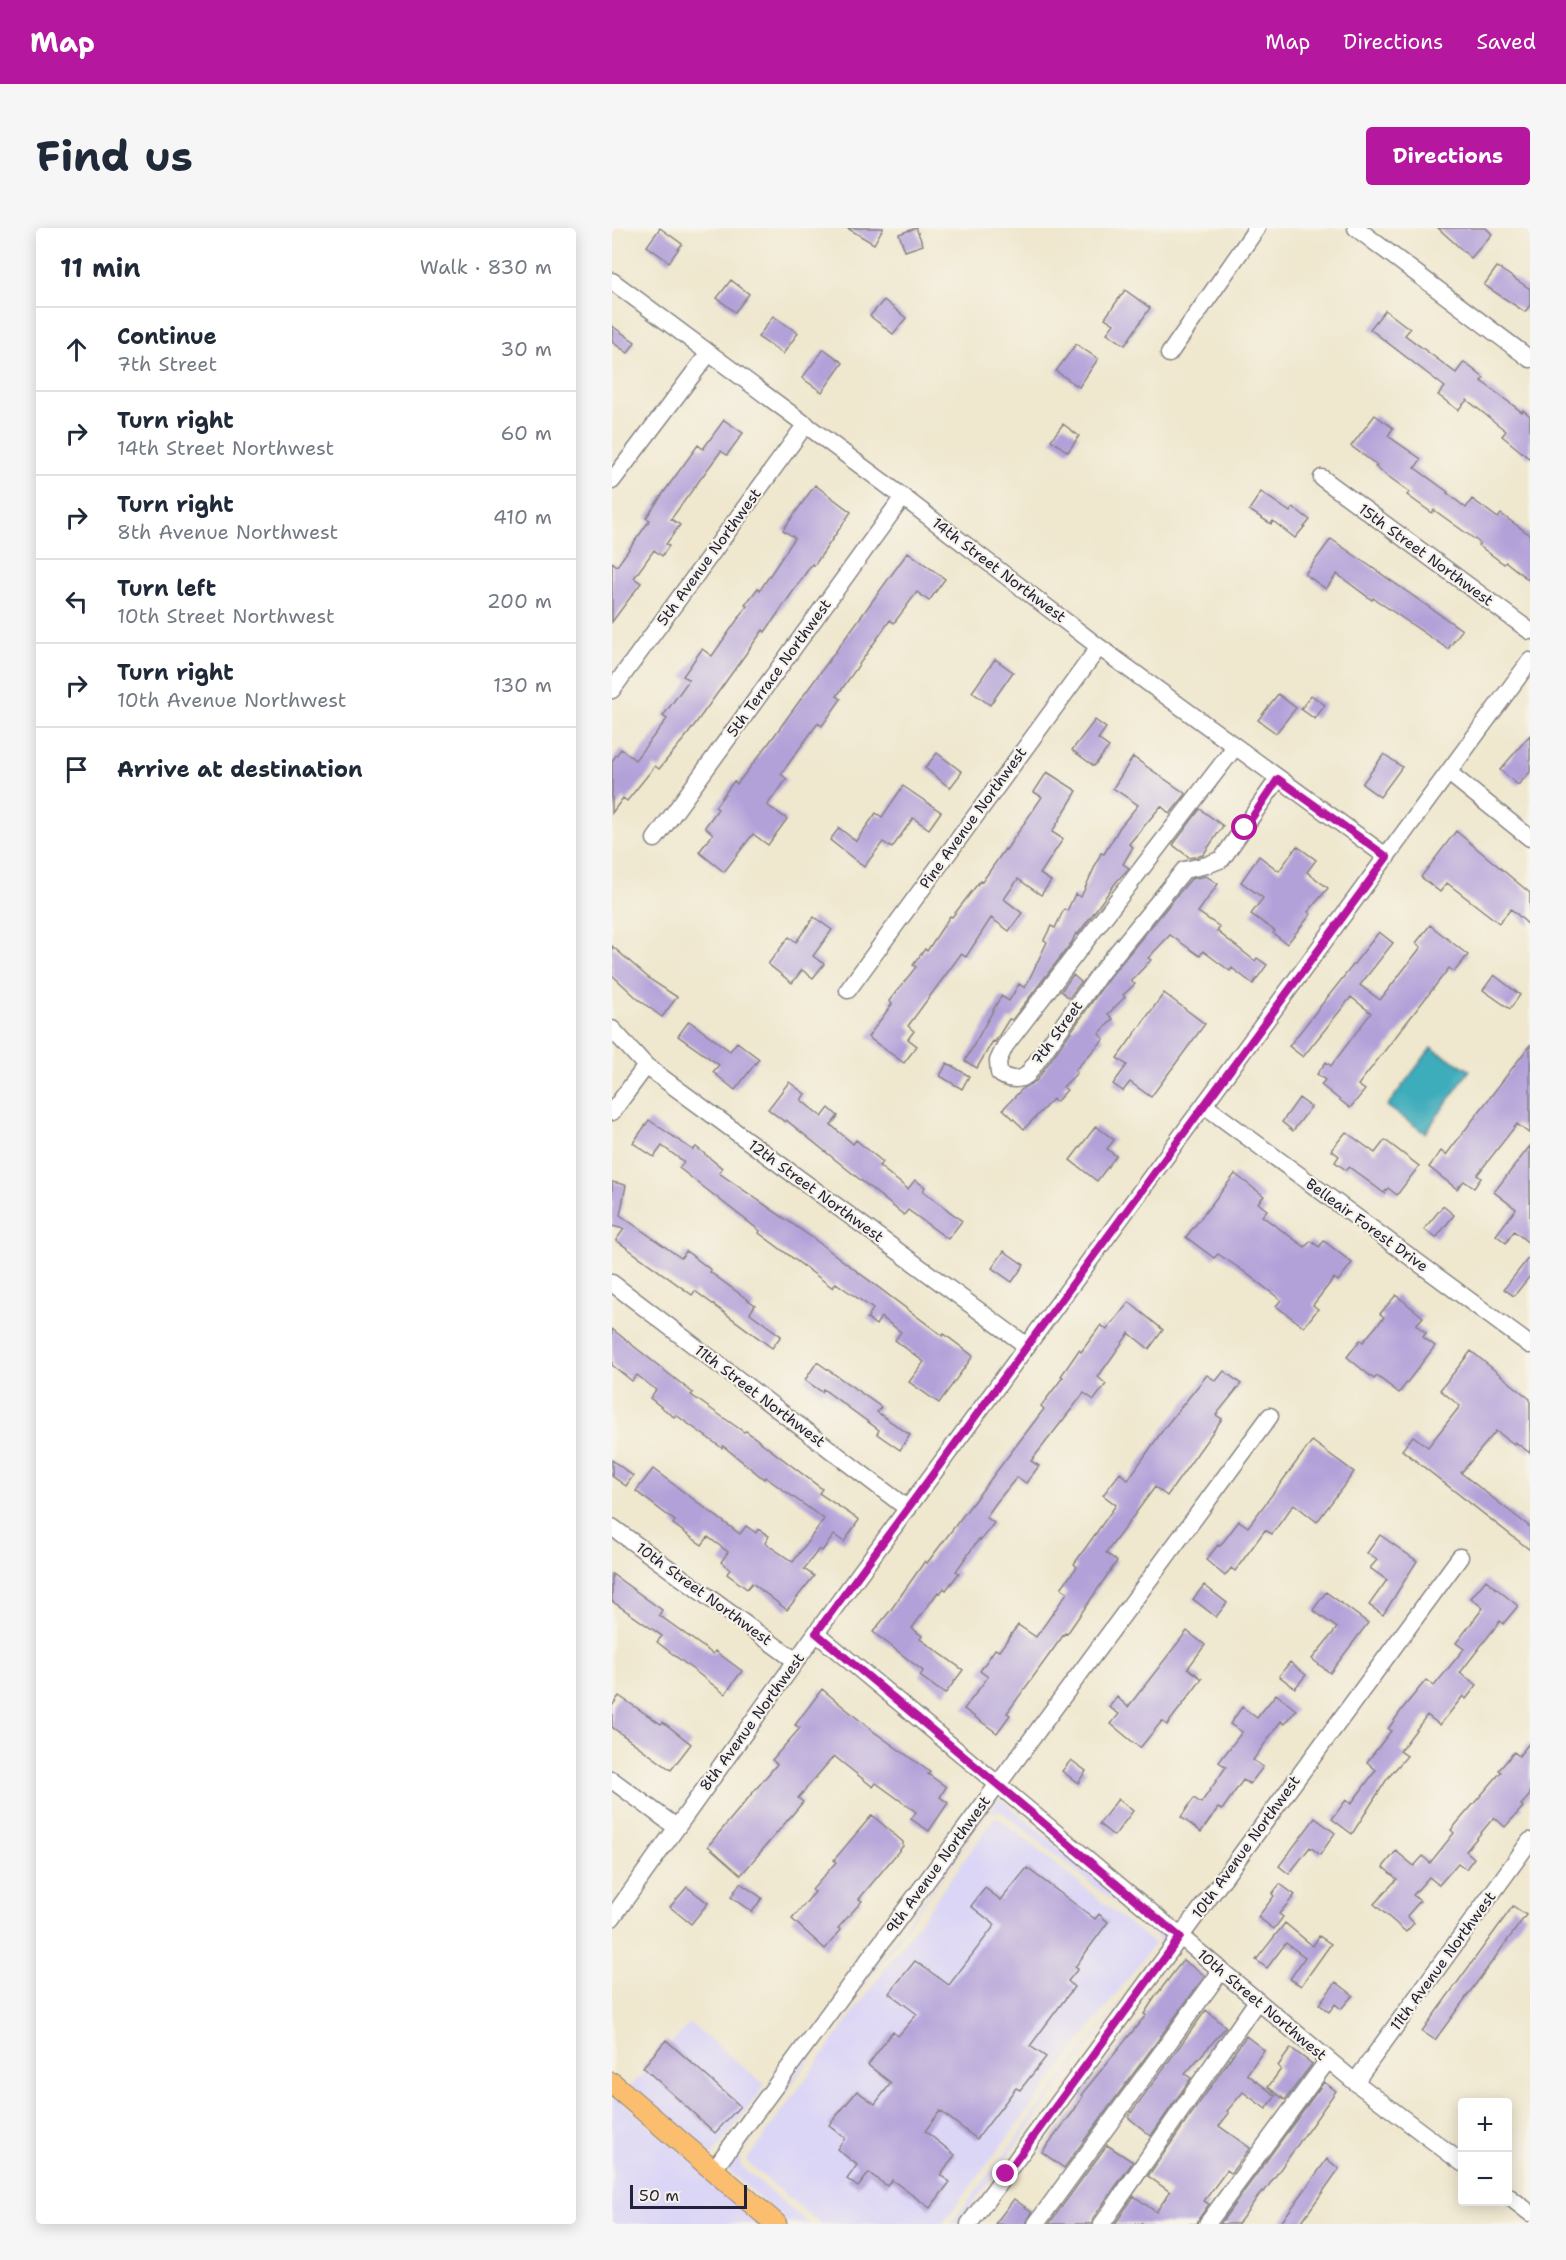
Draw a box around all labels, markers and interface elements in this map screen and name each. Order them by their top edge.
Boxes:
text: Map [30,23,95,61]
text: Map [1265,28,1310,56]
text: Directions [1343,28,1443,56]
text: Saved [1476,28,1536,56]
button: Directions [1366,127,1530,185]
text: Find us [36,128,193,184]
text: 11 min [60,250,141,285]
text: Walk · 830 m [420,254,552,280]
text: Continue [117,322,217,351]
icon: ahead [60,333,93,366]
text: 30 m [500,336,552,362]
text: 7th Street [117,351,217,377]
text: Turn right [117,406,234,435]
icon: right [60,417,93,450]
text: 60 m [500,420,552,446]
text: 14th Street Northwest [117,435,334,461]
street label: 5th Avenue Northwest [652,484,766,630]
text: Turn right [117,490,234,519]
street label: 15th Street Northwest [1355,499,1497,611]
icon: right [60,501,93,534]
text: 410 m [493,504,552,530]
street label: 14th Street Northwest [928,513,1070,627]
text: 8th Avenue Northwest [117,519,338,545]
text: Turn left [117,574,216,603]
icon: left [60,585,93,618]
text: 200 m [487,588,552,614]
street label: 5th Terrace Northwest [722,595,836,741]
text: 10th Street Northwest [117,603,335,629]
text: Turn right [117,658,234,687]
icon: right [60,669,93,702]
text: 130 m [493,672,552,698]
text: 10th Avenue Northwest [117,687,347,713]
street label: Pine Avenue Northwest [915,743,1031,893]
icon: arrive [60,753,93,786]
text: Arrive at destination [117,755,363,784]
route start [1231,814,1257,840]
street label: 7th Street [1027,997,1087,1069]
street label: 12th Street Northwest [744,1135,888,1247]
street label: Belleair Forest Drive [1302,1174,1432,1276]
street label: 11th Street Northwest [691,1340,829,1452]
street label: 10th Street Northwest [632,1538,776,1650]
street label: 8th Avenue Northwest [695,1649,809,1795]
street label: 10th Avenue Northwest [1187,1771,1305,1923]
street label: 9th Avenue Northwest [881,1792,995,1938]
street label: 11th Avenue Northwest [1386,1887,1500,2035]
street label: 10th Street Northwest [1193,1945,1331,2065]
map controls [1458,2098,1512,2206]
button: + [1458,2098,1512,2152]
button: − [1458,2152,1512,2206]
route end [992,2160,1018,2186]
scale bar [630,2182,747,2210]
text: 50 m [639,2185,679,2206]

